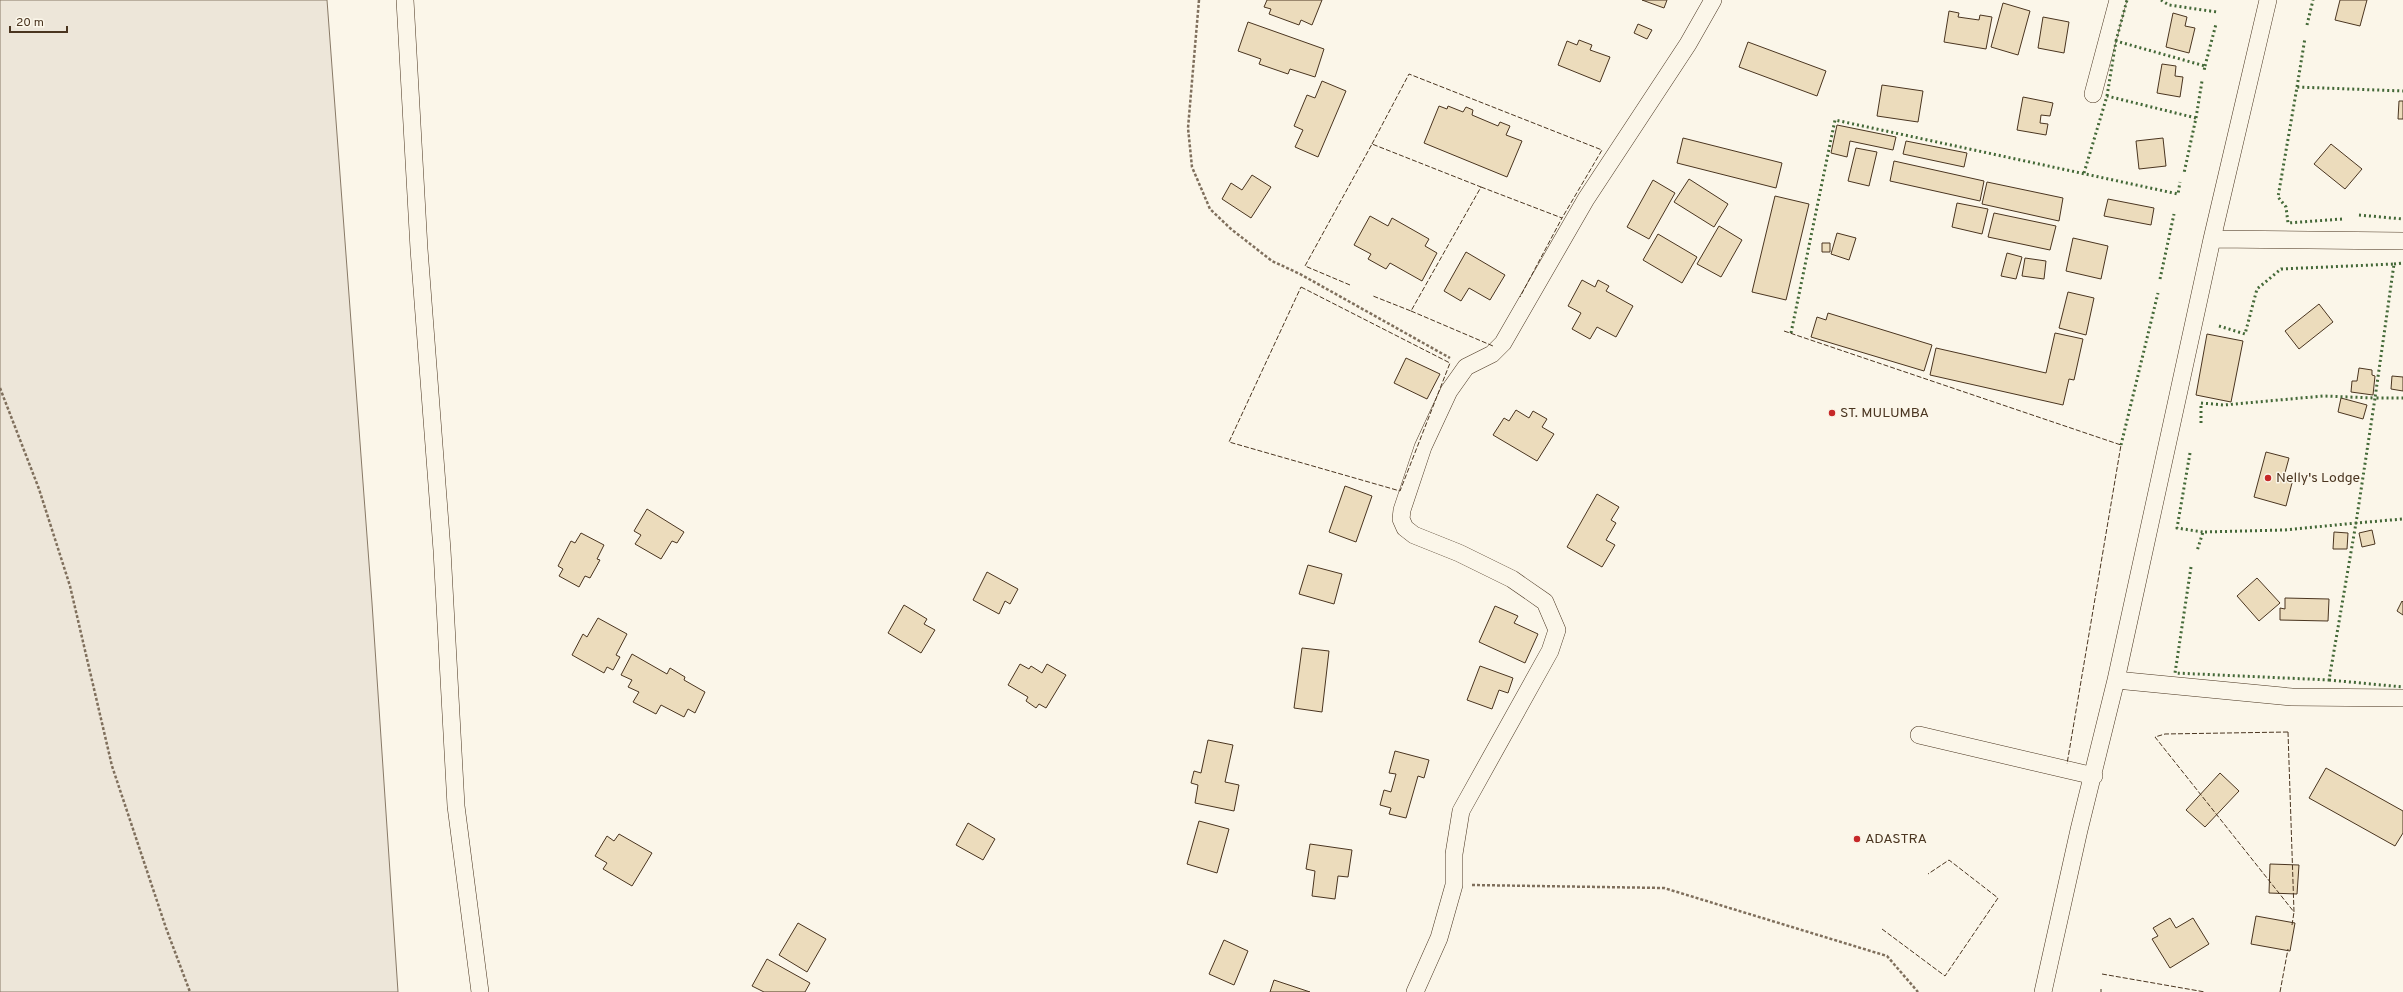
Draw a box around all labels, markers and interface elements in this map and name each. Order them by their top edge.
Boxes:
scale bar [10,8,67,34]
text: 20 m [16,15,44,31]
place label: ST. MULUMBA [1840,405,1929,422]
marker: ST. MULUMBA [1827,408,1837,418]
place label: Nelly's Lodge [2276,470,2360,487]
marker: Nelly's Lodge [2263,473,2273,483]
place label: ADASTRA [1865,831,1927,848]
marker: ADASTRA [1852,834,1862,844]

